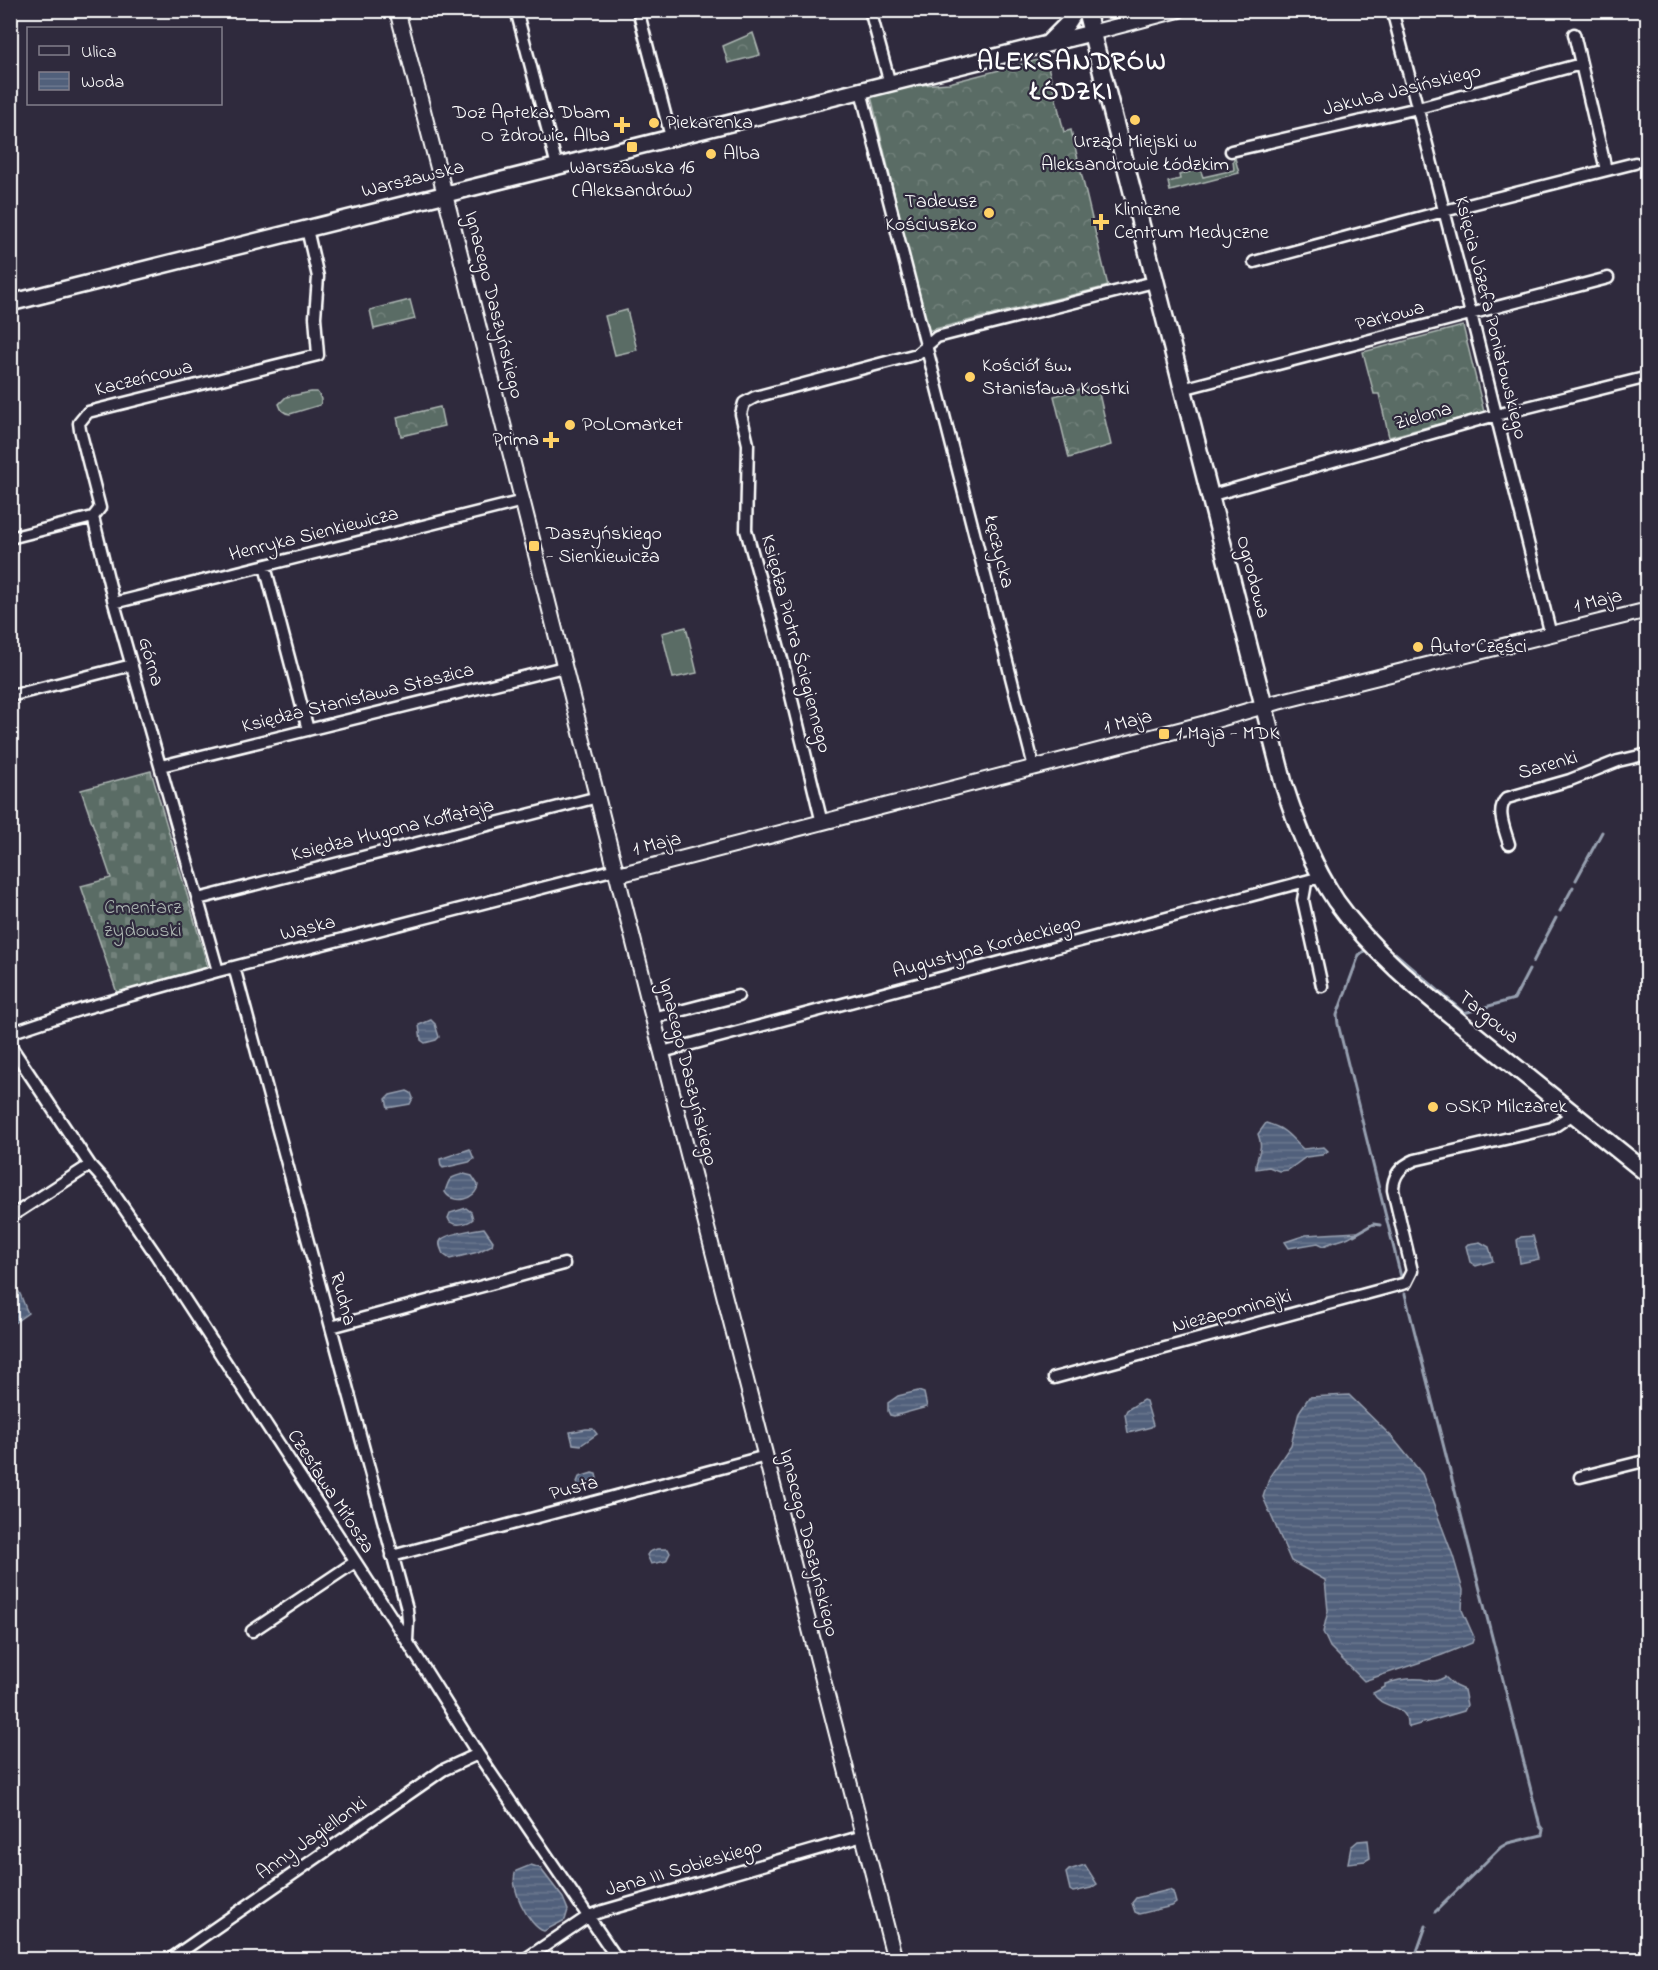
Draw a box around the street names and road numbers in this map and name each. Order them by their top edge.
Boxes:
street label: Jakuba Jasińskiego [1320,57,1484,126]
street label: Warszawska [359,153,467,207]
street label: Księcia Józefa Poniatowskiego [1445,193,1534,443]
street label: Ignacego Daszyńskiego [455,208,530,402]
street label: Parkowa [1352,294,1428,340]
street label: Kaczeńcowa [92,353,196,405]
street label: Zielona [1391,395,1455,439]
street label: Henryka Sienkiewicza [226,500,402,570]
street label: Łęczycka [975,512,1021,591]
street label: Księdza Piotra Ściegiennego [751,532,838,757]
street label: Ogrodowa [1226,533,1277,622]
street label: 1 Maja [1571,582,1625,622]
street label: Górna [129,634,171,690]
street label: Księdza Stanisława Staszica [239,656,477,742]
street label: 1 Maja [1101,703,1155,743]
street label: Sarenki [1515,744,1581,788]
street label: Księdza Hugona Kołłątaja [289,792,497,871]
street label: 1 Maja [630,825,684,865]
street label: Wąska [277,908,339,950]
street label: Augustyna Kordeckiego [890,909,1085,988]
street label: Ignacego Daszyńskiego [649,975,724,1169]
street label: Targowa [1450,984,1525,1053]
street label: Rudna [321,1269,363,1329]
street label: Niezapominajki [1169,1282,1295,1342]
street label: Czesława Miłosza [279,1424,381,1560]
street label: Ignacego Daszyńskiego [770,1446,845,1640]
street label: Pusta [546,1469,602,1509]
street label: Anny Jagiellonki [251,1790,374,1889]
street label: Jana III Sobieskiego [602,1833,766,1906]

